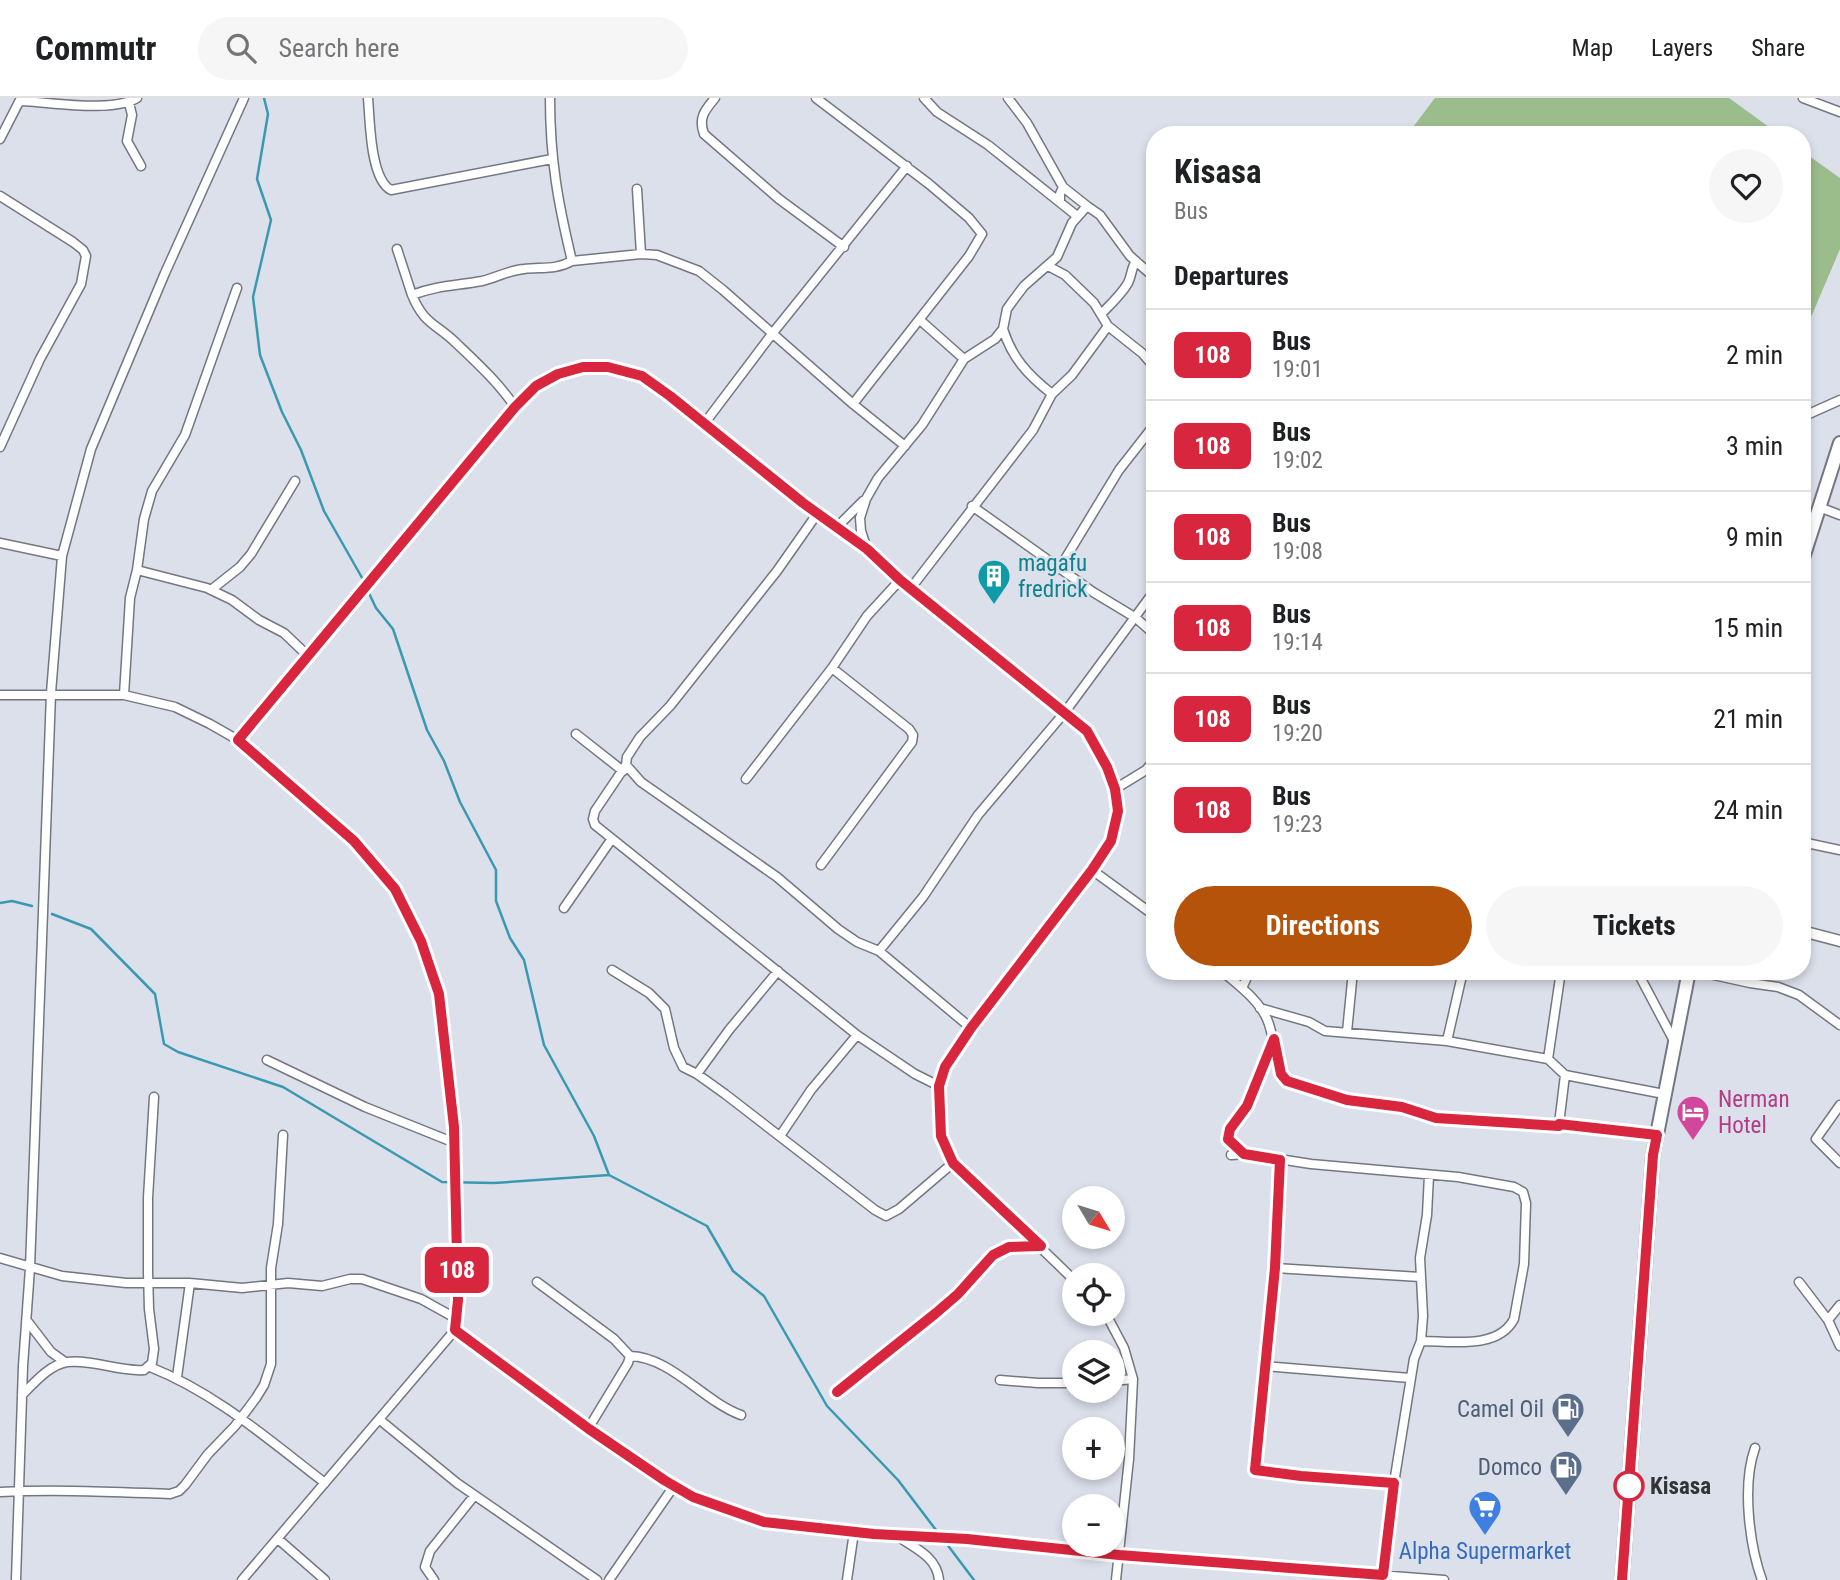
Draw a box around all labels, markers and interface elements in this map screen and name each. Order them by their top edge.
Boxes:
search box [198,17,688,80]
text: Commutr [35,29,156,68]
icon: search [222,29,260,67]
text: Search here [278,33,399,63]
text: Map [1572,34,1613,62]
text: Layers [1651,34,1713,62]
text: Share [1751,34,1805,62]
button: heart [1709,149,1783,223]
text: Kisasa [1174,152,1262,191]
text: Bus [1174,198,1208,225]
text: Departures [1174,261,1289,291]
text: Bus [1272,326,1311,356]
text: 2 min [1726,340,1783,370]
text: 108 [1194,341,1231,369]
text: 19:01 [1272,356,1323,383]
text: Bus [1272,417,1311,447]
text: 3 min [1726,431,1783,461]
text: 108 [1194,432,1231,460]
text: 19:02 [1272,447,1323,474]
text: Bus [1272,508,1311,538]
text: 9 min [1726,522,1783,552]
text: 108 [1194,523,1231,551]
text: 19:08 [1272,538,1323,565]
place label: magafu fredrick [1018,550,1088,603]
building icon: magafu fredrick [975,557,1013,606]
text: Bus [1272,599,1311,629]
text: 15 min [1713,613,1783,643]
text: 108 [1194,614,1231,642]
text: 19:14 [1272,629,1323,656]
text: Bus [1272,690,1311,720]
text: 21 min [1713,704,1783,734]
text: 108 [1194,705,1231,733]
text: 19:20 [1272,720,1323,747]
text: Bus [1272,781,1311,811]
text: 24 min [1713,795,1783,825]
text: 108 [1194,796,1231,824]
text: 19:23 [1272,811,1323,838]
button: Directions [1174,886,1472,966]
button: Tickets [1486,886,1783,966]
place label: Nerman Hotel [1718,1086,1790,1139]
hotel icon: Nerman Hotel [1674,1093,1712,1142]
north arrow [1062,1186,1125,1250]
map controls [1062,1186,1125,1557]
line badge: 108 [417,1247,497,1293]
text: 108 [439,1256,475,1284]
button: locate [1062,1263,1125,1326]
button: layers [1062,1340,1125,1403]
fuel station icon: Camel Oil [1549,1390,1587,1439]
place label: Camel Oil [1457,1396,1544,1423]
button: + [1062,1417,1125,1480]
fuel station icon: Domco [1547,1448,1585,1497]
place label: Domco [1478,1454,1542,1481]
marker: Kisasa [1614,1471,1644,1501]
place label: Kisasa [1650,1473,1711,1500]
supermarket icon: Alpha Supermarket [1466,1488,1504,1537]
button: − [1062,1494,1125,1557]
place label: Alpha Supermarket [1399,1538,1571,1565]

